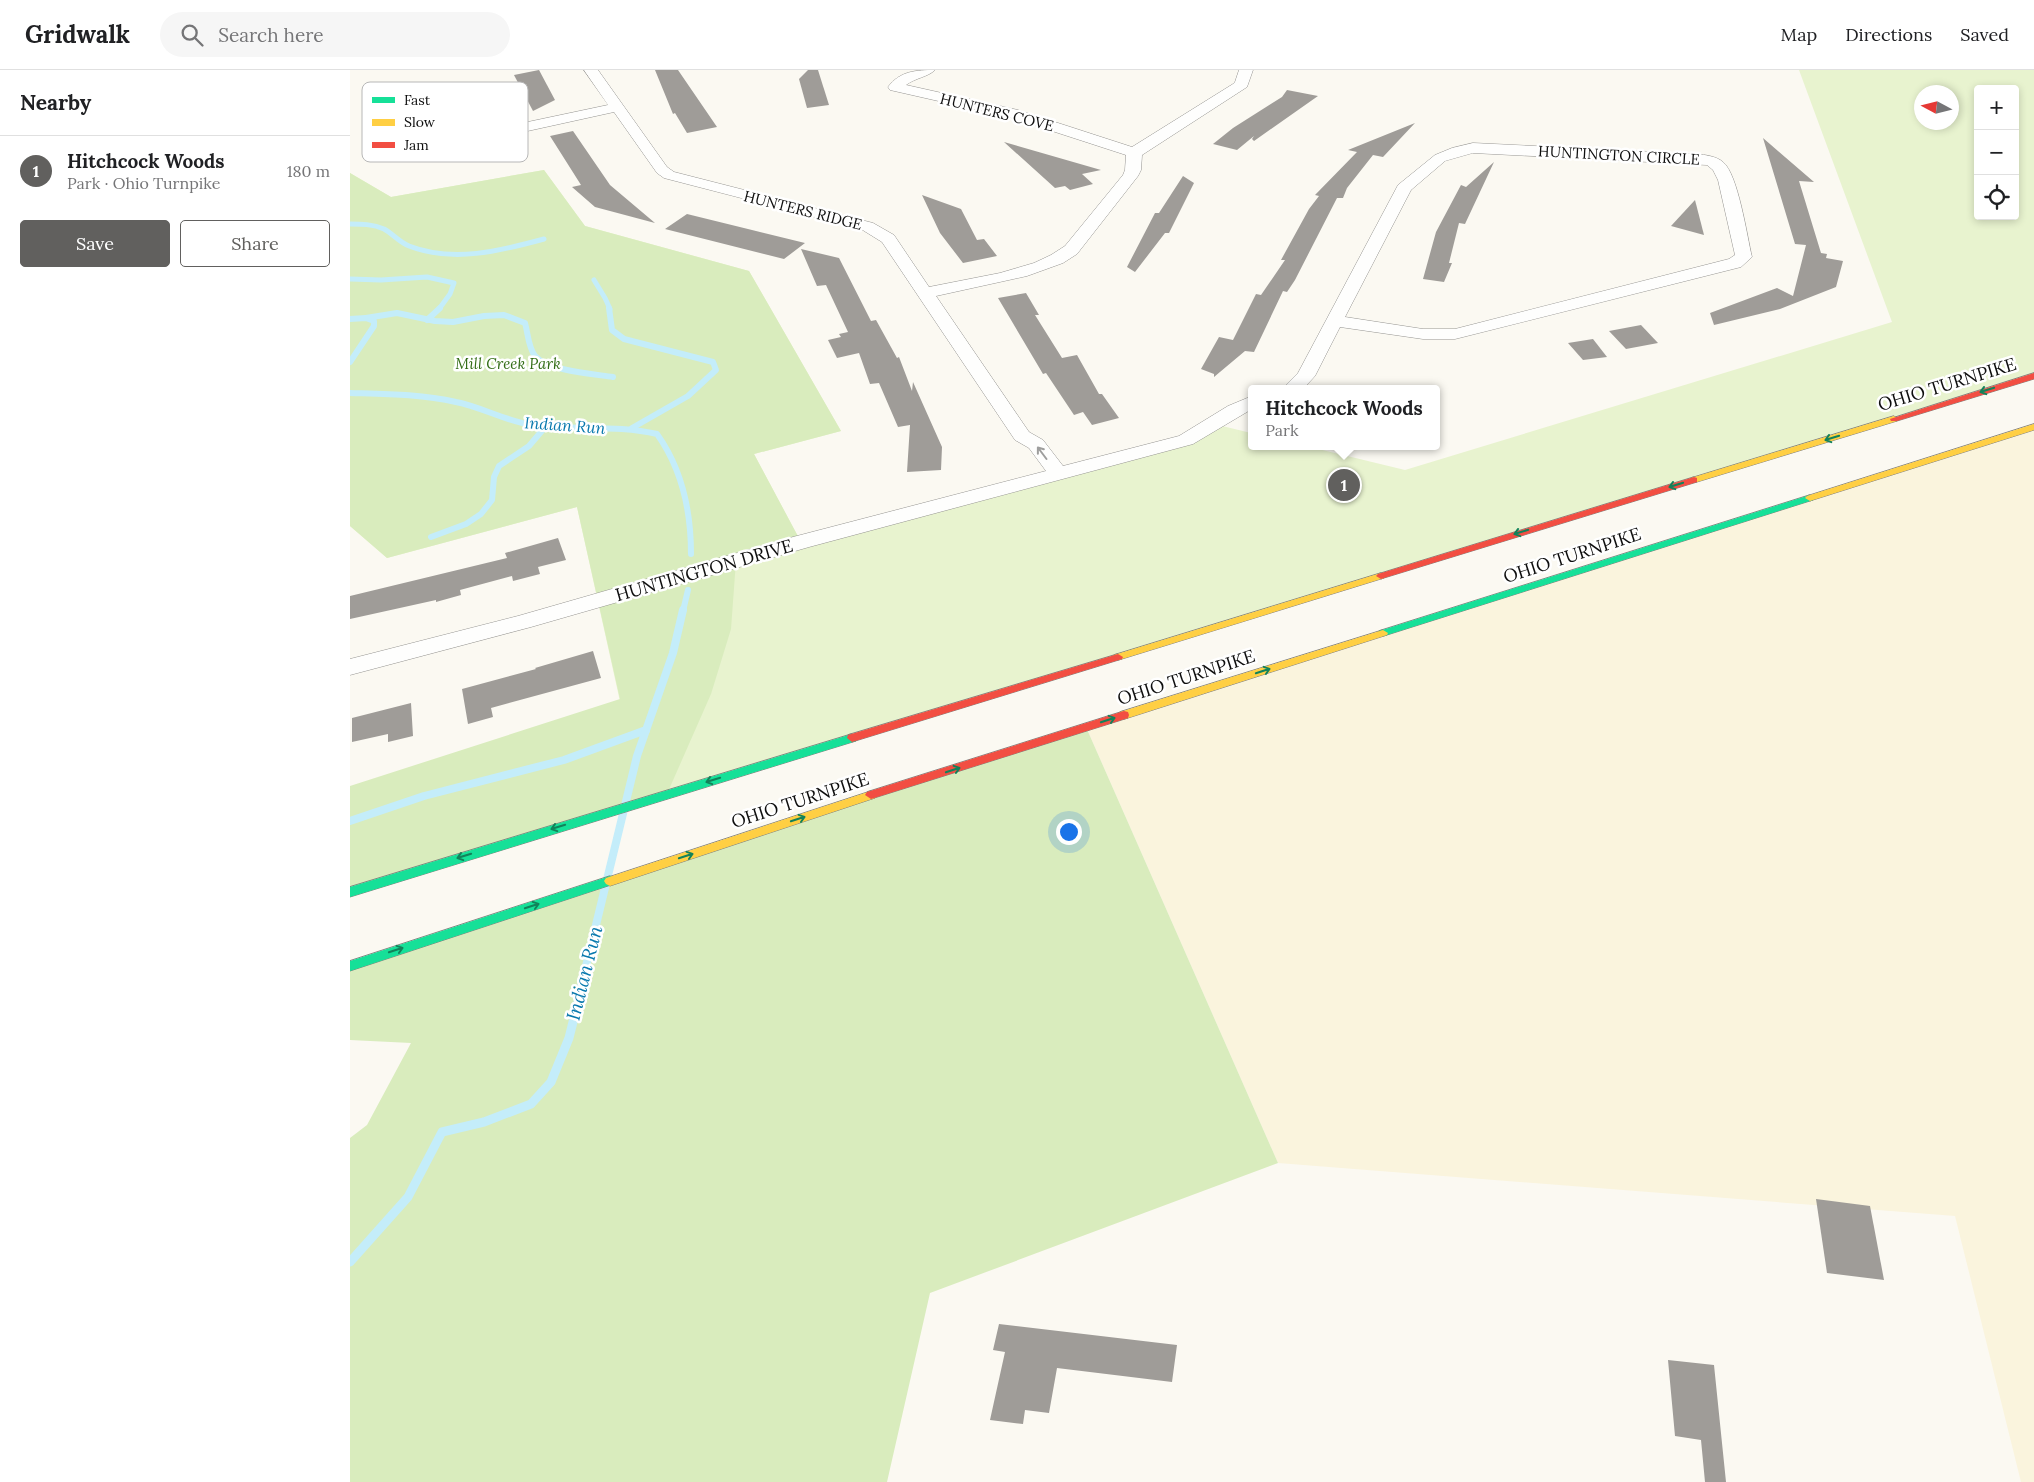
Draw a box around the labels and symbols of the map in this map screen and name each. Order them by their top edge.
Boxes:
legend [362,82,528,162]
north arrow [1914,85,1959,130]
street label: HUNTERS COVE [938,89,1056,135]
text: Fast [404,91,431,109]
text: Slow [404,113,436,131]
text: Jam [403,136,429,154]
street label: HUNTINGTON CIRCLE [1538,141,1700,169]
street label: HUNTERS RIDGE [742,186,864,234]
street label: OHIO TURNPIKE [1875,352,2019,416]
park label: Mill Creek Park [455,354,561,373]
one-way arrow [1980,386,1996,396]
water label: Indian Run [524,412,606,438]
one-way arrow [1824,433,1840,443]
one-way arrow [1037,447,1048,460]
pin: 1 [1328,466,1360,504]
one-way arrow [1669,480,1685,490]
street label: OHIO TURNPIKE [1500,522,1644,588]
one-way arrow [1513,528,1529,538]
street label: HUNTINGTON DRIVE [613,534,795,606]
street label: OHIO TURNPIKE [1114,644,1258,710]
one-way arrow [1255,666,1271,676]
one-way arrow [1100,715,1116,725]
one-way arrow [945,764,961,774]
street label: OHIO TURNPIKE [728,767,872,833]
one-way arrow [705,775,721,785]
one-way arrow [790,814,806,823]
your location [1056,819,1082,845]
one-way arrow [550,823,566,833]
one-way arrow [678,850,694,860]
one-way arrow [456,851,472,861]
one-way arrow [523,901,539,910]
water label: Indian Run [561,923,607,1023]
one-way arrow [388,945,404,955]

